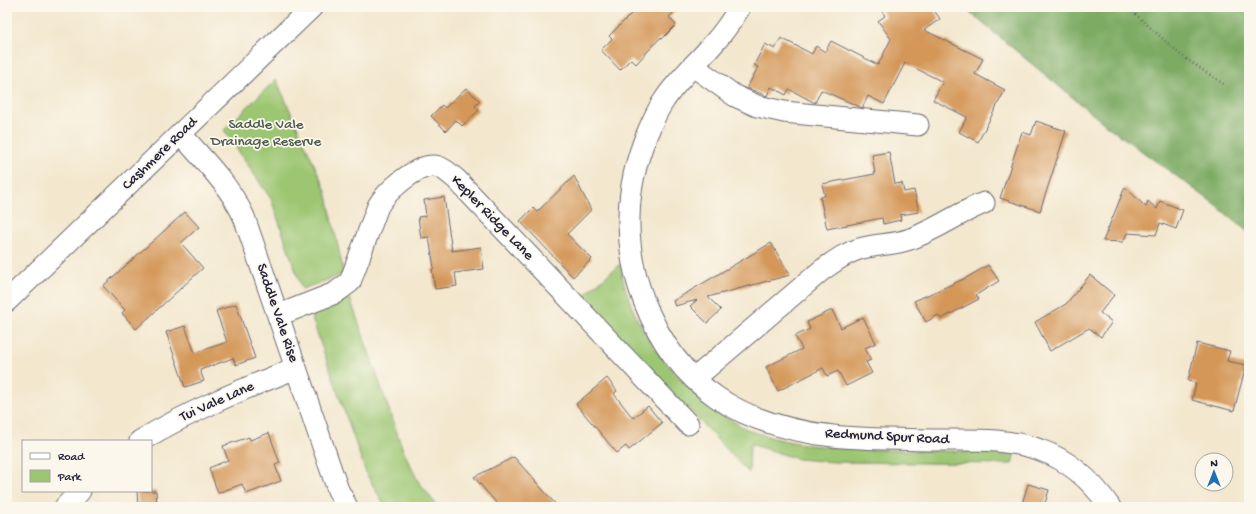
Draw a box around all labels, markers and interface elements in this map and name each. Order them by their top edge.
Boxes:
street label: Cashmere Road [119,113,202,194]
park label: Saddle Vale Drainage Reserve [210,116,321,151]
street label: Kepler Ridge Lane [447,172,537,265]
street label: Saddle Vale Rise [252,261,302,365]
street label: Tui Vale Lane [176,377,257,427]
street label: Redmund Spur Road [824,425,951,449]
legend [22,440,152,492]
text: Road [58,451,85,465]
north arrow [1194,452,1234,492]
text: N [1210,458,1218,470]
text: Park [57,471,83,485]

